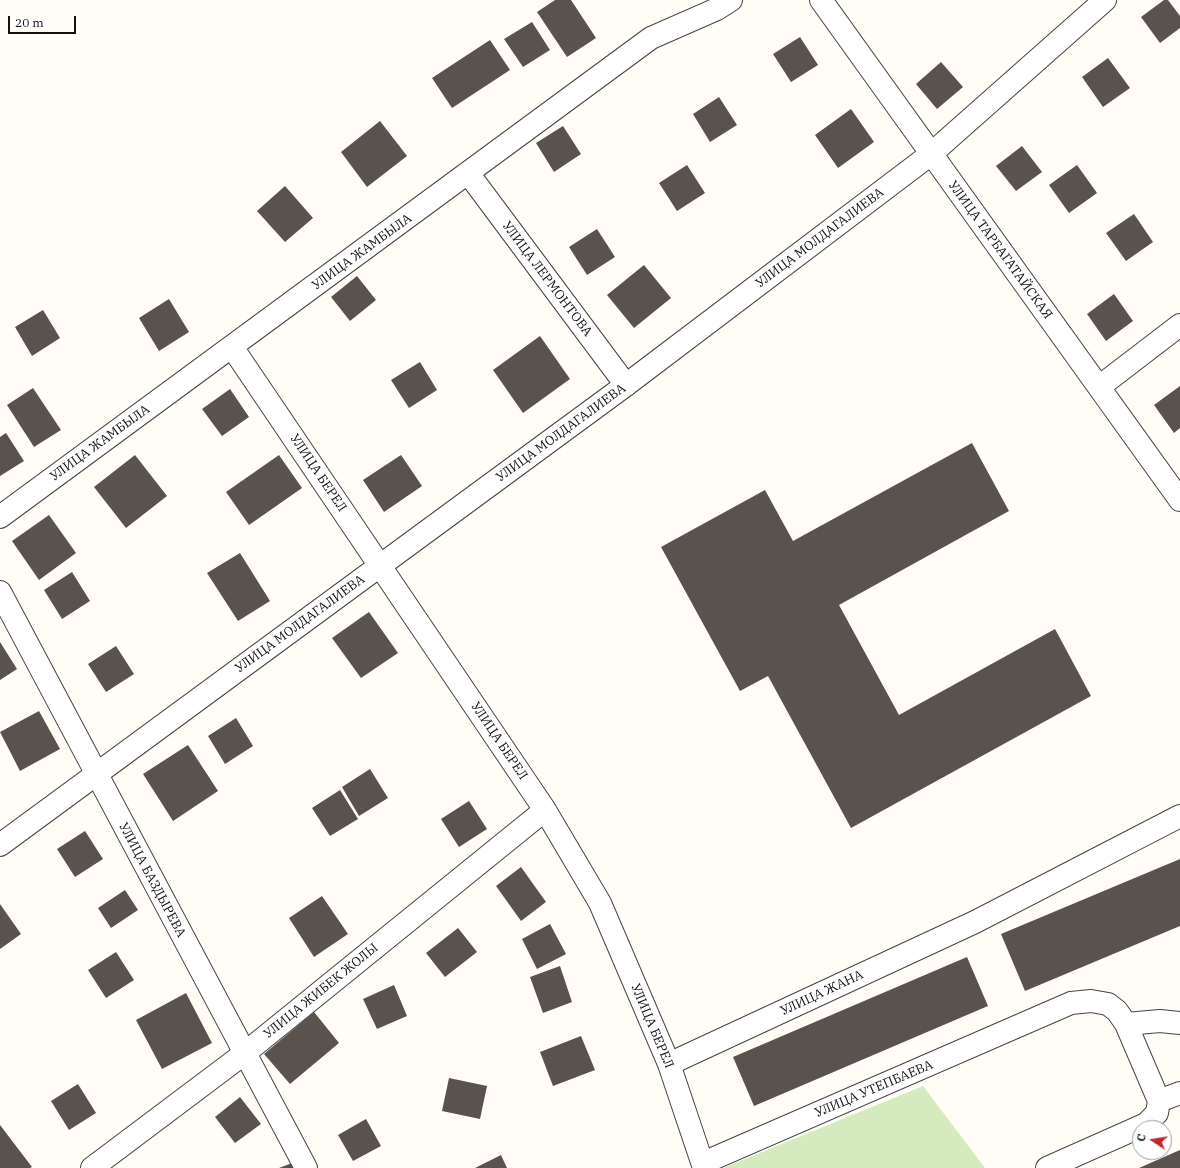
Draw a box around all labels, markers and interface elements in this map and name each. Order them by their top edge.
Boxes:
scale bar [10,8,78,34]
text: 20 m [15,15,44,30]
street label: УЛИЦА ТАРБАГАТАЙСКАЯ [945,178,1055,322]
street label: УЛИЦА МОЛДАГАЛИЕВА [753,185,887,291]
street label: УЛИЦА ЖАМБЫЛА [309,211,415,293]
street label: УЛИЦА ЛЕРМОНТОВА [499,218,595,340]
street label: УЛИЦА МОЛДАГАЛИЕВА [493,381,629,485]
street label: УЛИЦА ЖАМБЫЛА [47,402,153,484]
street label: УЛИЦА БЕРЕЛ [286,431,350,515]
street label: УЛИЦА МОЛДАГАЛИЕВА [232,572,368,676]
street label: УЛИЦА БЕРЕЛ [467,699,531,783]
street label: УЛИЦА БАЗДЫРЕВА [115,820,189,940]
street label: УЛИЦА ЖИБЕК ЖОЛЫ [261,940,381,1042]
street label: УЛИЦА ЖАНА [778,967,866,1019]
street label: УЛИЦА БЕРЕЛ [627,981,677,1071]
street label: УЛИЦА УТЕПБАЕВА [813,1057,935,1121]
north arrow [1132,1120,1172,1160]
text: С [1134,1133,1149,1143]

